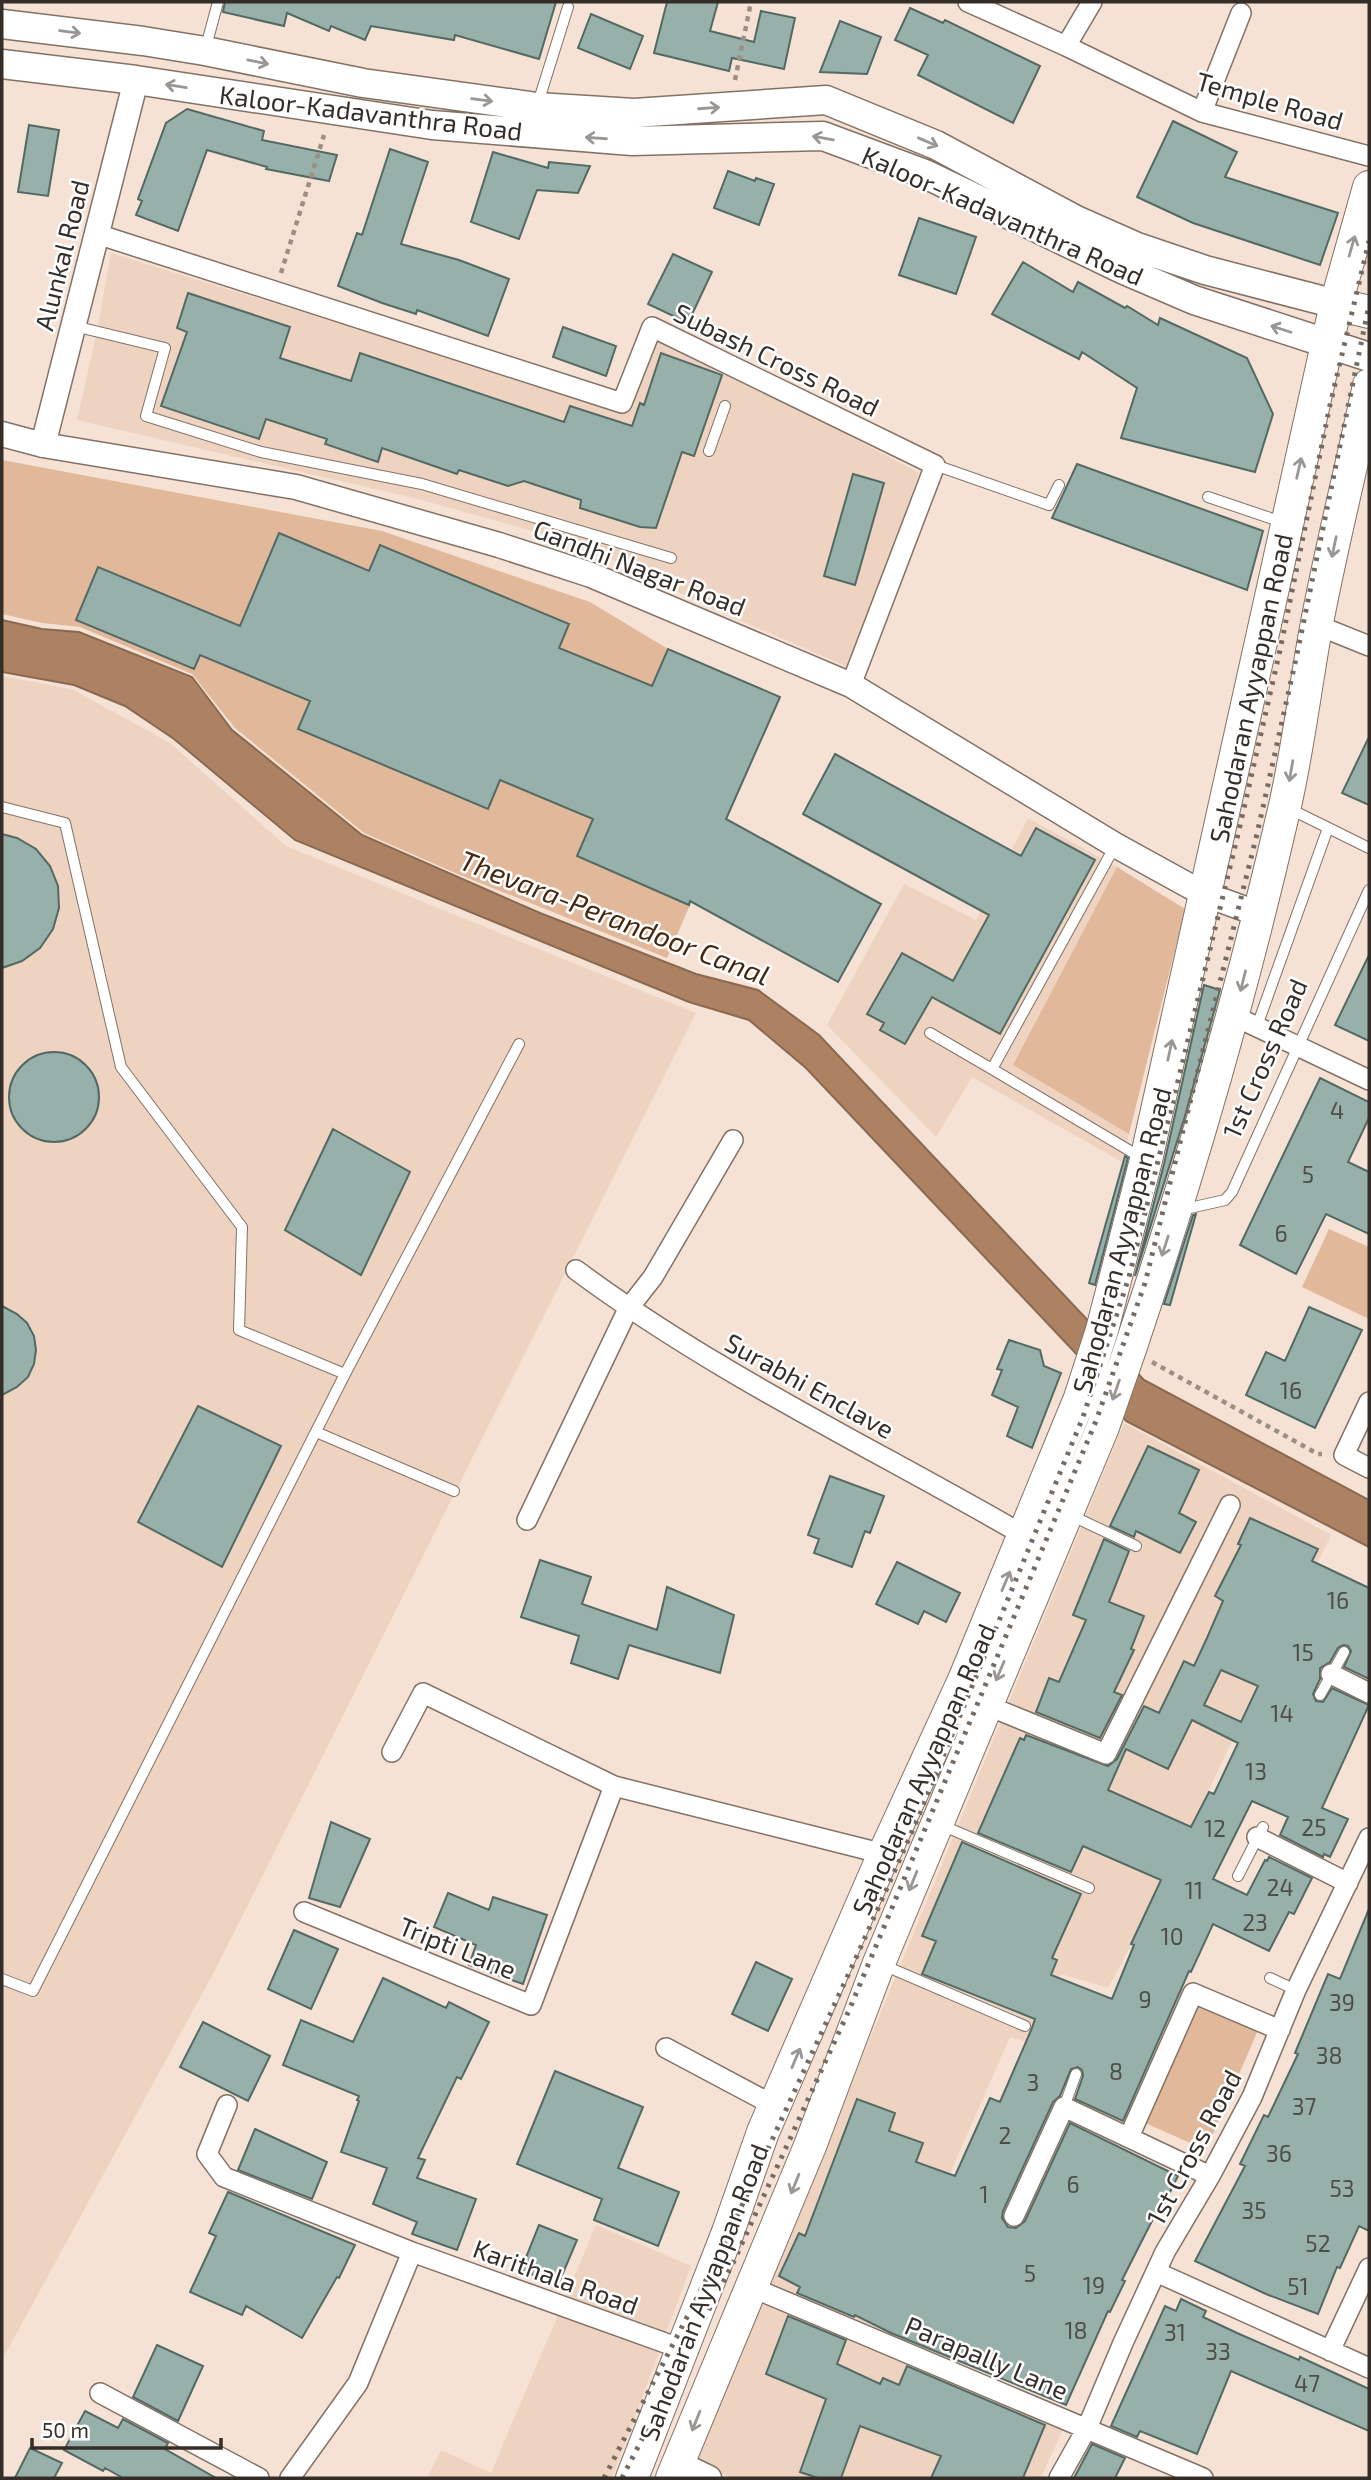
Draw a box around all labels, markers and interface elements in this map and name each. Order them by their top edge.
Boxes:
one-way arrow [58,26,80,39]
one-way arrow [246,55,269,69]
street label: Temple Road [1193,64,1347,136]
street label: Kaloor-Kadavanthra Road [218,78,524,146]
one-way arrow [165,80,188,93]
one-way arrow [470,93,493,106]
one-way arrow [697,101,720,114]
one-way arrow [585,131,608,144]
one-way arrow [812,131,835,144]
one-way arrow [917,136,938,149]
street label: Kaloor-Kadavanthra Road [857,139,1149,291]
street label: Alunkal Road [27,176,95,334]
one-way arrow [1346,235,1359,257]
street label: Subash Cross Road [669,296,885,422]
one-way arrow [1270,321,1292,334]
one-way arrow [1293,457,1306,480]
street label: Gandhi Nagar Road [530,512,750,622]
street label: Sahodaran Ayyappan Road [1202,531,1298,845]
one-way arrow [1327,535,1340,558]
one-way arrow [1284,759,1298,782]
water label: Thevara-Perandoor Canal [455,842,775,992]
one-way arrow [1236,969,1249,992]
street label: 1st Cross Road [1215,974,1313,1142]
one-way arrow [1163,1039,1177,1062]
street label: Sahodaran Ayyappan Road [1065,1084,1177,1396]
house number: 4 [1330,1096,1344,1124]
house number: 5 [1302,1160,1314,1188]
house number: 6 [1274,1219,1288,1247]
one-way arrow [1158,1235,1171,1257]
street label: Surabhi Enclave [720,1326,900,1444]
house number: 16 [1280,1376,1302,1404]
one-way arrow [1109,1378,1121,1400]
one-way arrow [1000,1570,1013,1592]
house number: 16 [1327,1586,1349,1614]
street label: Sahodaran Ayyappan Road [845,1619,1001,1919]
house number: 15 [1292,1638,1314,1666]
one-way arrow [993,1659,1006,1681]
house number: 14 [1270,1699,1294,1727]
house number: 13 [1245,1757,1267,1785]
house number: 25 [1301,1813,1327,1841]
house number: 12 [1204,1814,1226,1842]
one-way arrow [906,1870,919,1891]
house number: 24 [1266,1873,1294,1901]
house number: 11 [1185,1876,1203,1904]
house number: 23 [1242,1908,1268,1936]
street label: Tripti Lane [395,1909,521,1985]
house number: 10 [1160,1922,1184,1950]
house number: 9 [1138,1985,1152,2013]
house number: 39 [1329,1988,1355,2016]
house number: 38 [1316,2041,1342,2069]
one-way arrow [790,2048,803,2069]
house number: 8 [1109,2057,1123,2085]
street label: 1st Cross Road [1139,2064,1247,2230]
house number: 3 [1027,2068,1039,2096]
house number: 37 [1292,2092,1316,2120]
house number: 2 [999,2121,1011,2149]
street label: Sahodaran Ayyappan Road [632,2139,774,2445]
house number: 36 [1266,2139,1292,2167]
house number: 6 [1066,2170,1080,2198]
one-way arrow [787,2173,800,2194]
house number: 53 [1329,2174,1355,2202]
house number: 1 [979,2180,989,2208]
house number: 35 [1241,2196,1267,2224]
house number: 52 [1305,2229,1331,2257]
street label: Karithala Road [469,2232,643,2320]
house number: 5 [1024,2259,1036,2287]
house number: 19 [1083,2271,1105,2299]
house number: 51 [1287,2272,1309,2300]
street label: Parapally Lane [901,2309,1073,2405]
house number: 18 [1064,2316,1088,2344]
house number: 31 [1164,2318,1186,2346]
house number: 33 [1205,2337,1231,2365]
house number: 47 [1294,2369,1320,2397]
scale bar [32,2406,220,2450]
one-way arrow [688,2409,701,2431]
text: 50 m [42,2417,89,2442]

